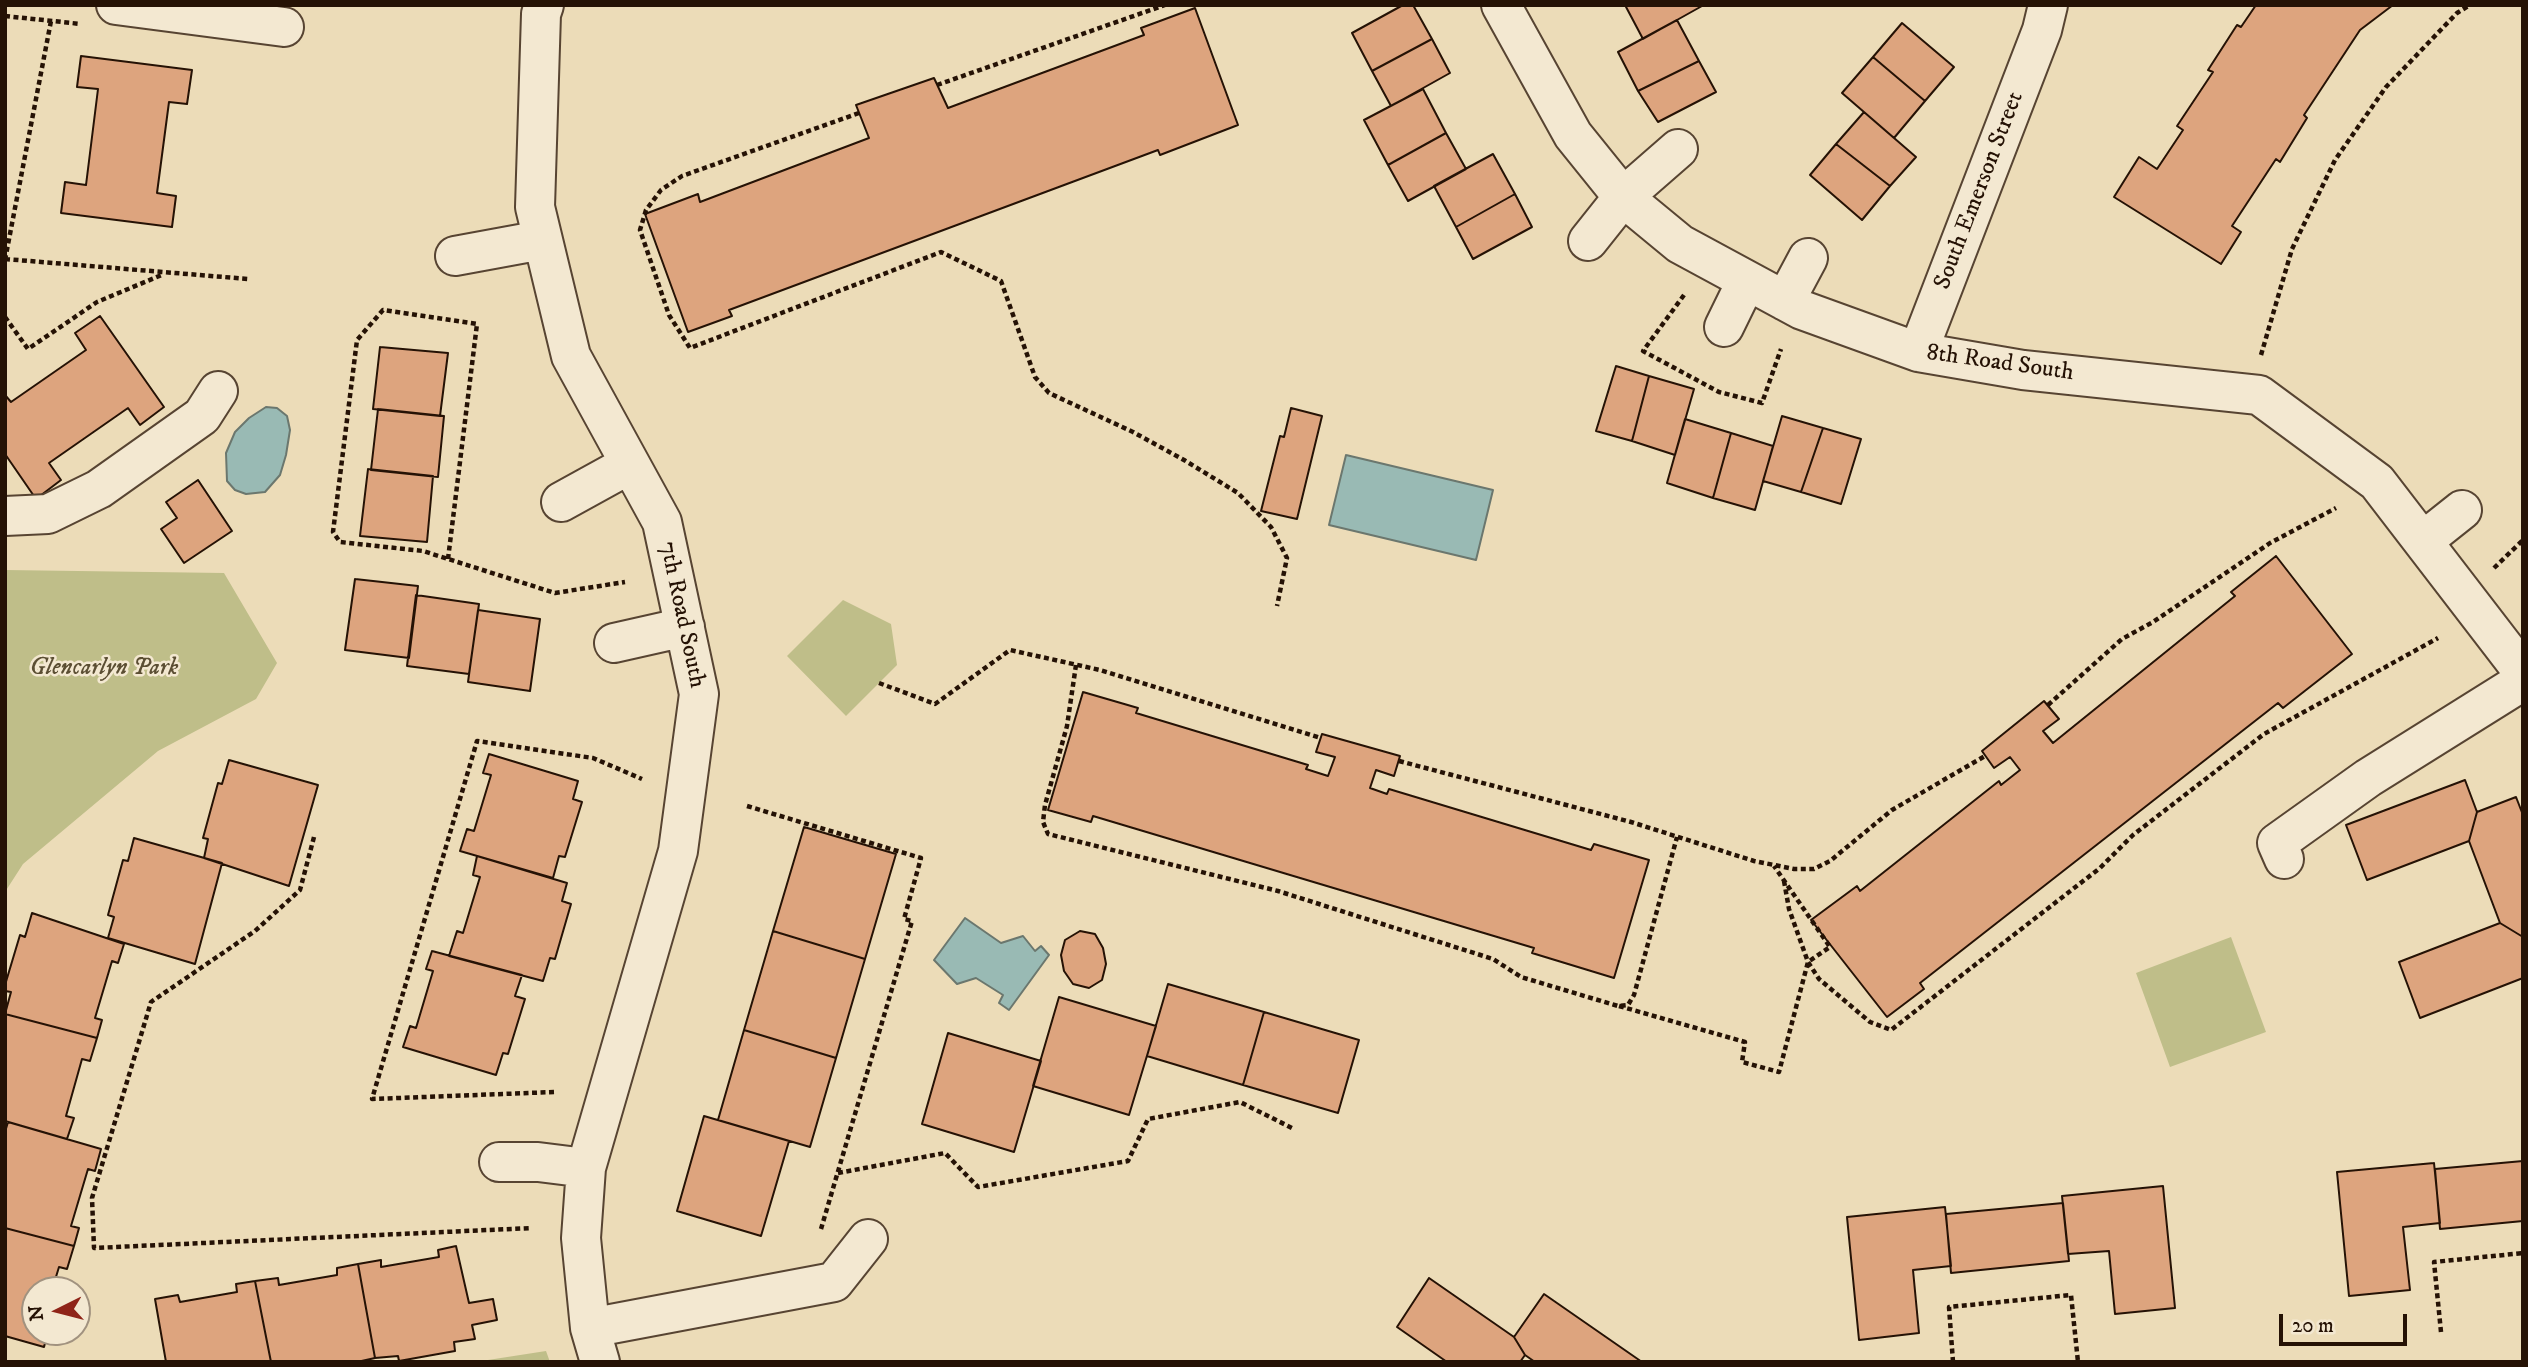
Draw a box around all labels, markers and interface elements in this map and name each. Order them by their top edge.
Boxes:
street label: South Emerson Street [1929,88,2031,294]
street label: 8th Road South [1925,339,2075,389]
street label: 7th Road South [651,539,711,691]
park label: Glencarlyn Park [30,655,178,683]
north arrow [21,1276,91,1346]
scale bar [2283,1300,2411,1344]
text: N [24,1304,49,1322]
text: 20 m [2292,1313,2334,1339]

